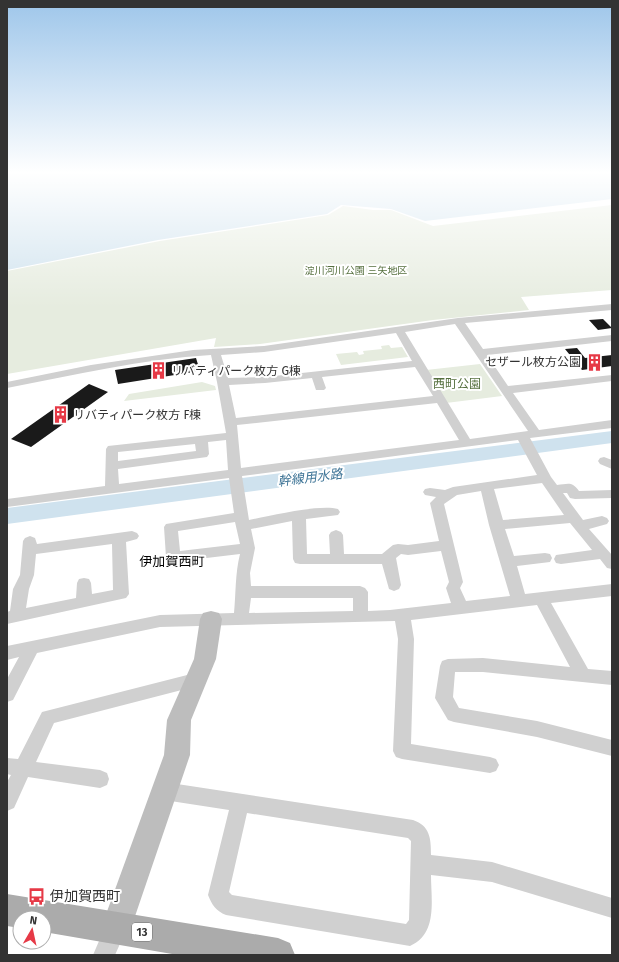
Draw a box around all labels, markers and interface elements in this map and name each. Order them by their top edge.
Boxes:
park label: 淀川河川公園 三矢地区 [305,265,407,277]
building icon: セザール枚方公園 [584,352,604,372]
place label: セザール枚方公園 [485,355,581,369]
building icon: リバティパーク枚方 G棟 [148,361,168,381]
place label: リバティパーク枚方 G棟 [171,364,301,378]
park label: 西町公園 [433,377,481,391]
building icon: リバティパーク枚方 F棟 [50,405,70,425]
place label: リバティパーク枚方 F棟 [73,408,201,422]
water label: 幹線用水路 [277,466,344,489]
district label: 伊加賀西町 [139,554,205,569]
bus stop icon: 伊加賀西町 [27,886,47,906]
place label: 伊加賀西町 [50,888,120,905]
north arrow [12,910,52,950]
text: N [29,914,38,928]
road number: 13 [132,923,152,941]

